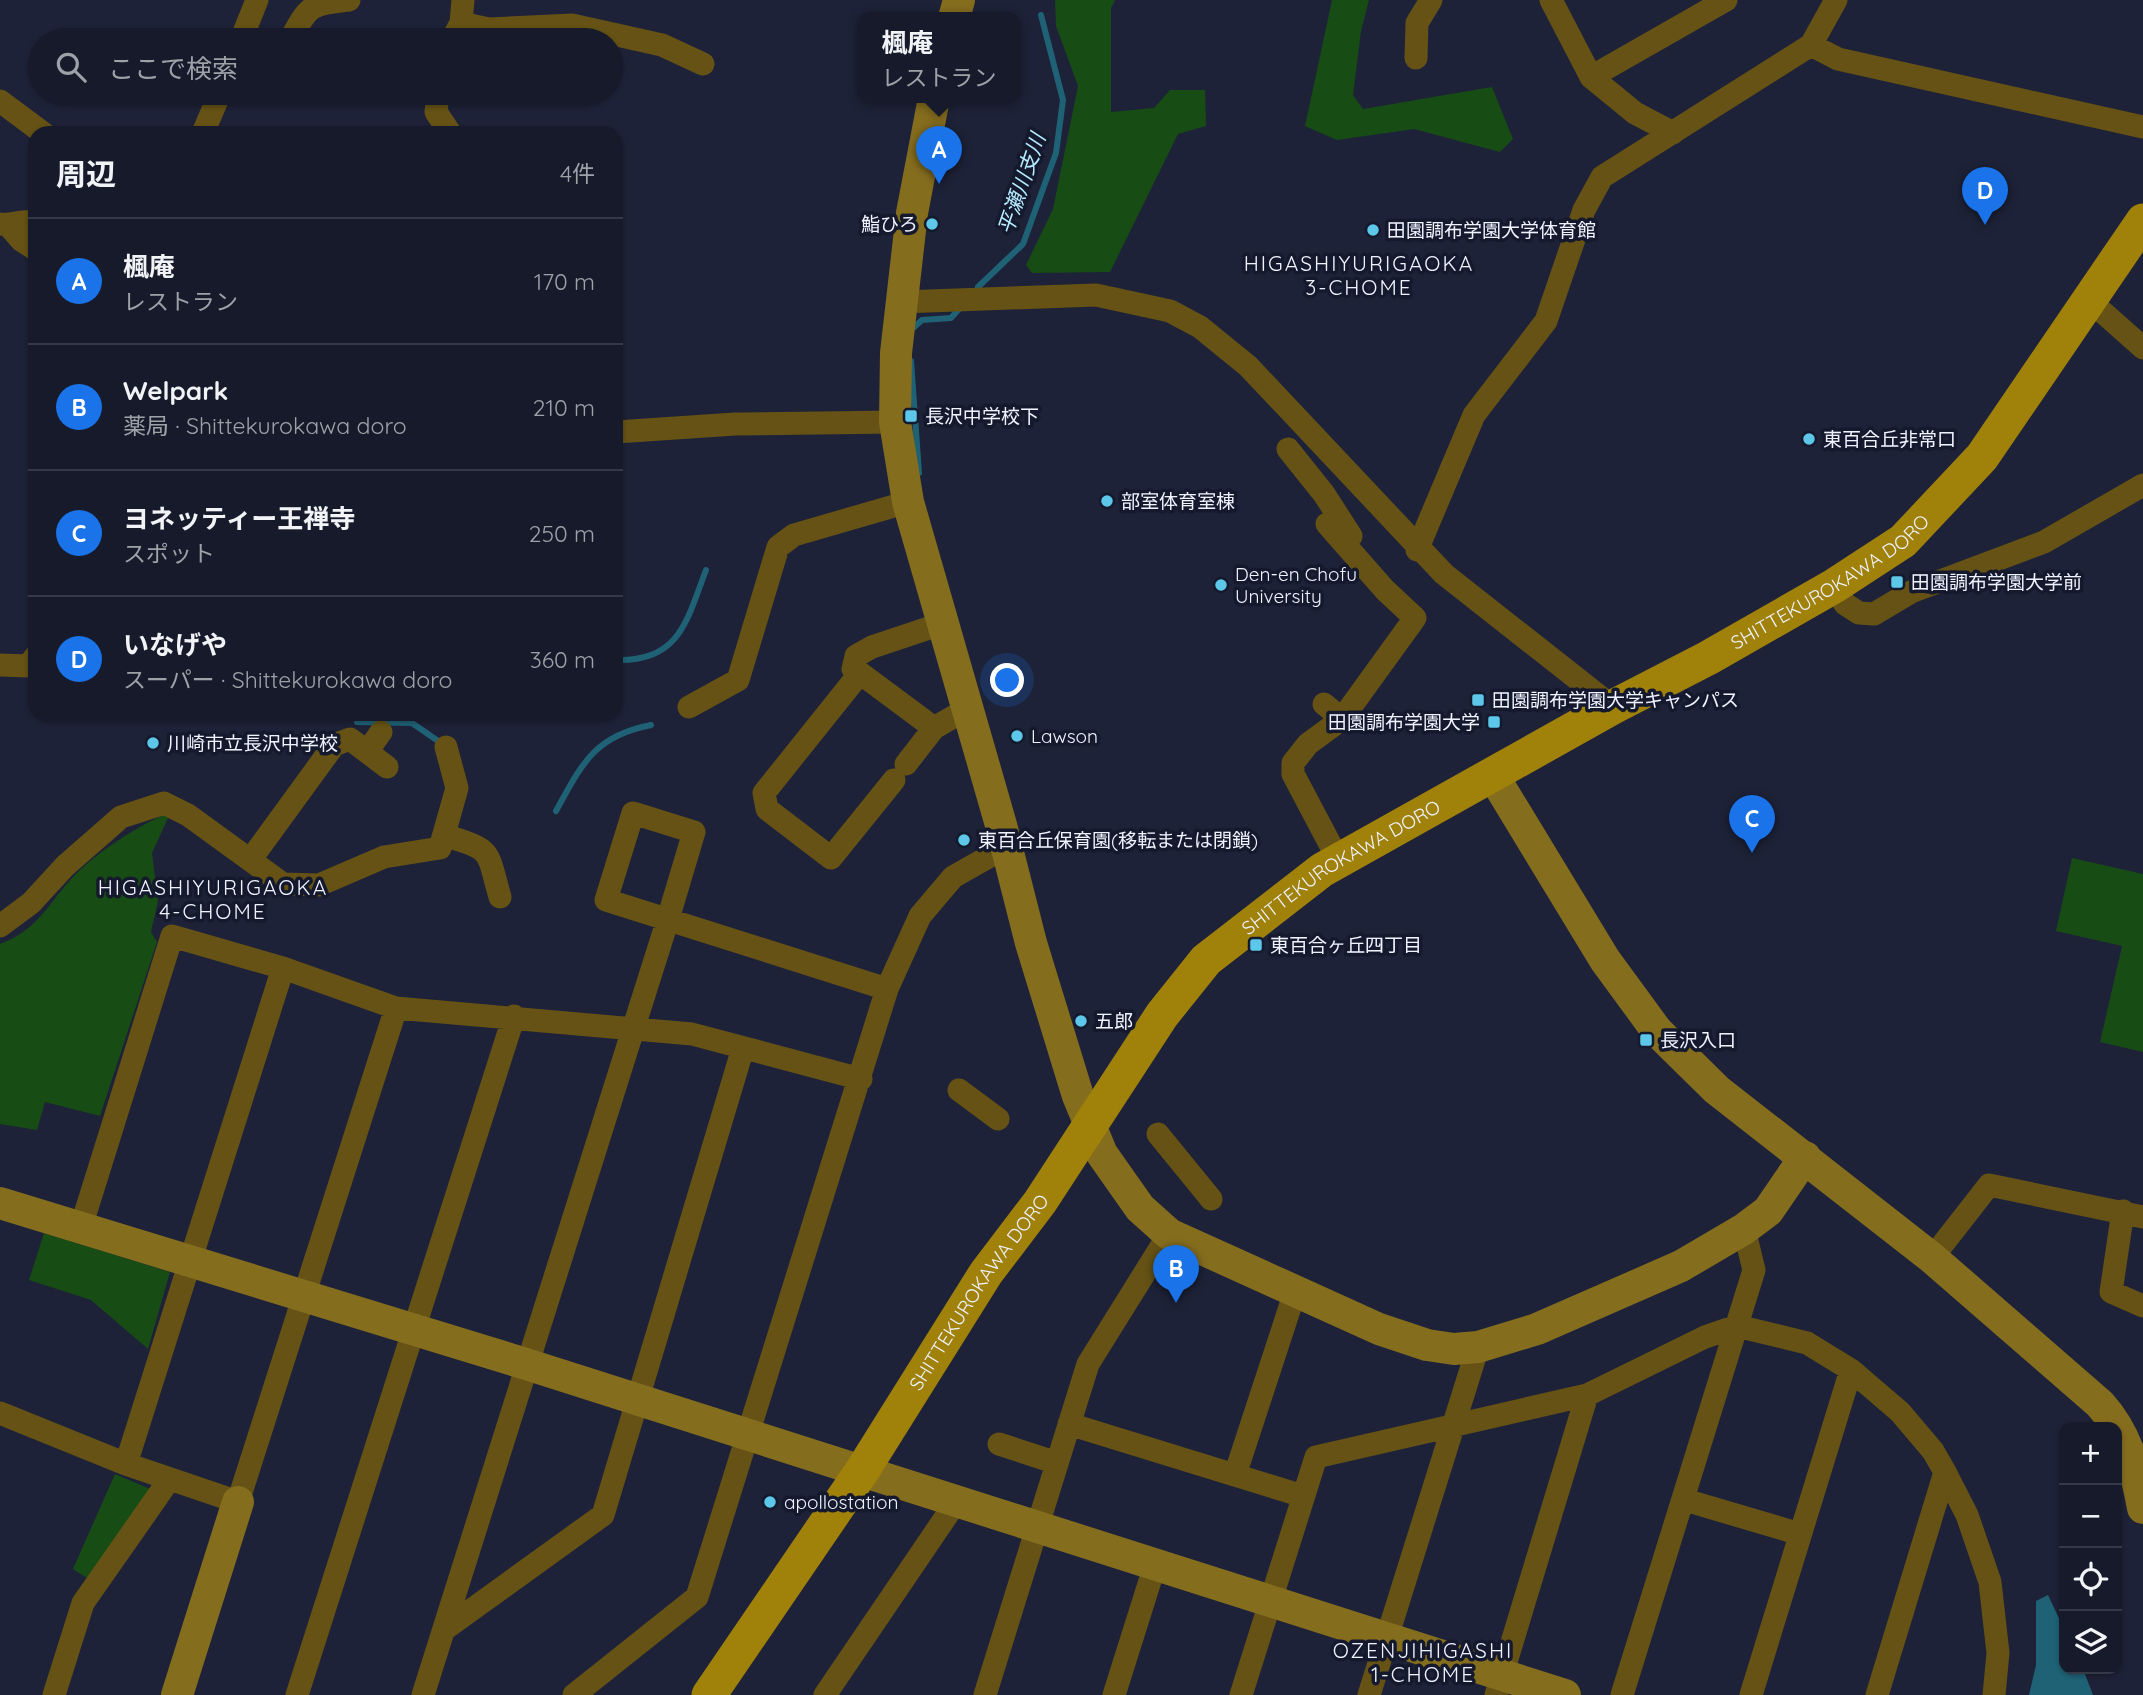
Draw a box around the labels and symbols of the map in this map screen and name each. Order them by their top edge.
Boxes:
pin: A [916,126,962,184]
water label: 平瀬川支川 [992,128,1051,238]
pin: D [1962,167,2008,225]
place label: 鮨ひろ [861,212,918,236]
marker: 鮨ひろ [924,216,940,232]
place label: 田園調布学園大学体育館 [1387,218,1596,242]
marker: 田園調布学園大学体育館 [1365,222,1381,238]
district label: HIGASHIYURIGAOKA 3-CHOME [1244,250,1474,300]
place label: 長沢中学校下 [925,404,1039,428]
marker: 長沢中学校下 [903,408,919,424]
place label: 東百合丘非常口 [1823,427,1956,451]
marker: 東百合丘非常口 [1801,431,1817,447]
place label: 部室体育室棟 [1121,489,1235,513]
marker: 部室体育室棟 [1099,493,1115,509]
street label: SHITTEKUROKAWA DORO [1726,509,1934,655]
place label: Den-en Chofu University [1235,562,1357,608]
place label: 田園調布学園大学前 [1911,570,2082,594]
marker: 田園調布学園大学前 [1889,574,1905,590]
marker: Den-en Chofu University [1213,577,1229,593]
your location [990,663,1024,697]
place label: 田園調布学園大学キャンパス [1492,688,1739,712]
marker: 田園調布学園大学キャンパス [1470,692,1486,708]
place label: 田園調布学園大学 [1328,710,1480,734]
marker: 田園調布学園大学 [1486,714,1502,730]
place label: Lawson [1031,724,1098,748]
marker: Lawson [1009,728,1025,744]
place label: 川崎市立長沢中学校 [167,731,338,755]
marker: 川崎市立長沢中学校 [145,735,161,751]
street label: SHITTEKUROKAWA DORO [1237,794,1444,940]
pin: C [1729,795,1775,853]
place label: 東百合丘保育園(移転または閉鎖) [978,828,1258,852]
marker: 東百合丘保育園(移転または閉鎖) [956,832,972,848]
district label: HIGASHIYURIGAOKA 4-CHOME [98,874,328,924]
place label: 東百合ヶ丘四丁目 [1270,933,1422,957]
marker: 東百合ヶ丘四丁目 [1248,937,1264,953]
place label: 五郎 [1095,1009,1133,1033]
marker: 五郎 [1073,1013,1089,1029]
place label: 長沢入口 [1660,1028,1736,1052]
marker: 長沢入口 [1638,1032,1654,1048]
street label: SHITTEKUROKAWA DORO [904,1189,1054,1395]
pin: B [1153,1245,1199,1303]
place label: apollostation [784,1490,898,1514]
marker: apollostation [762,1494,778,1510]
district label: OZENJIHIGASHI 1-CHOME [1333,1637,1513,1687]

